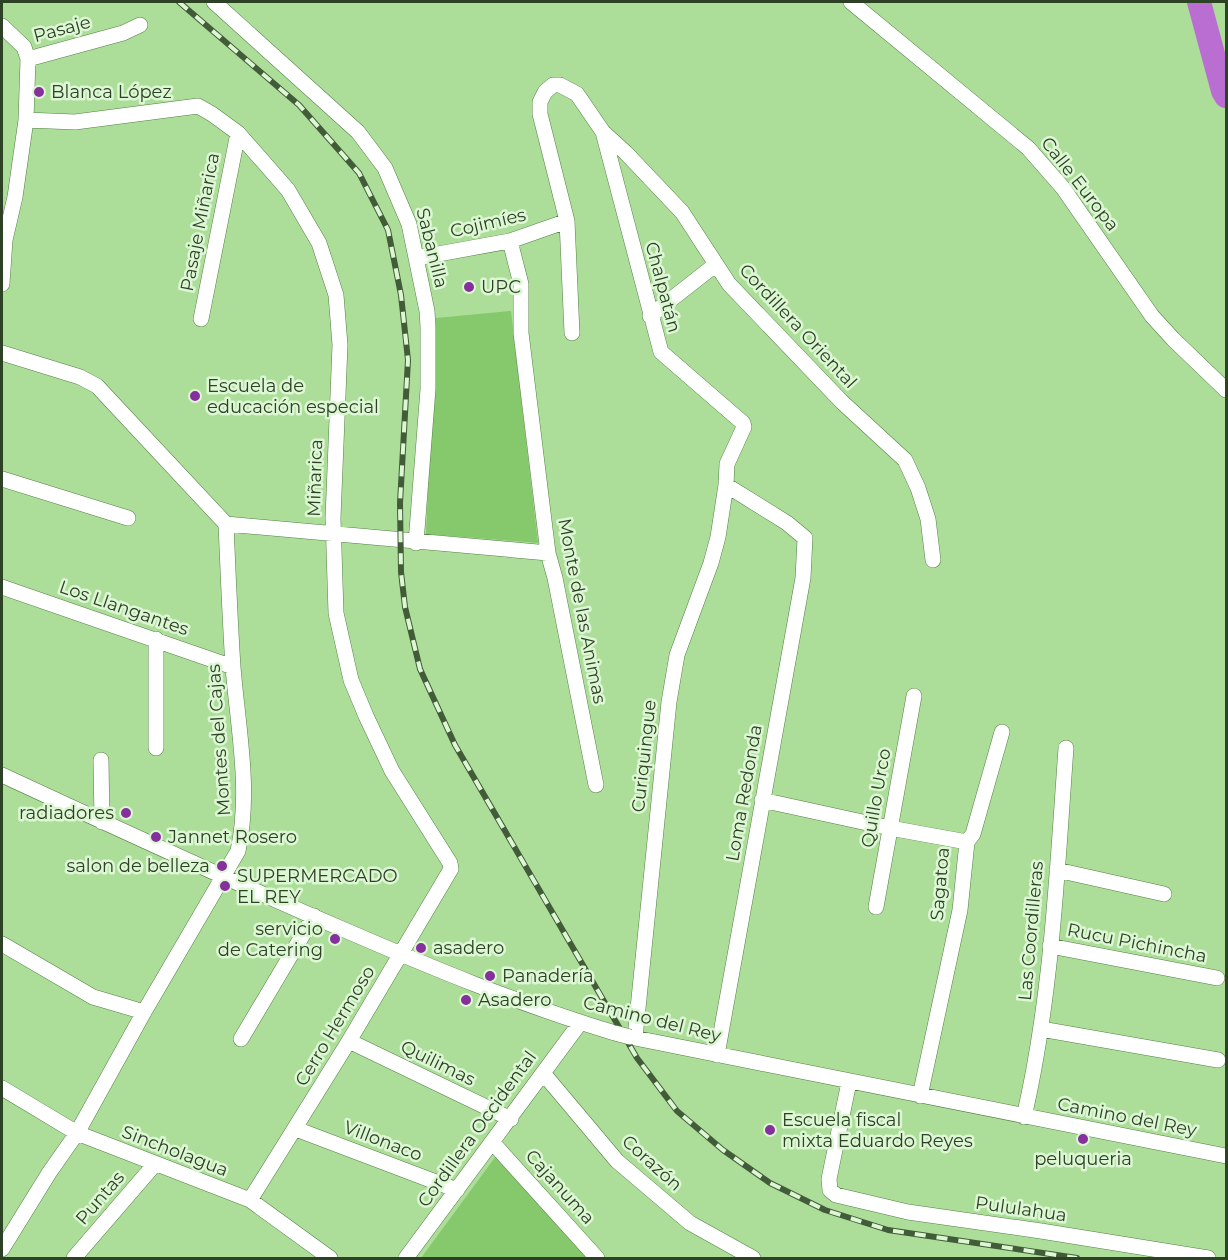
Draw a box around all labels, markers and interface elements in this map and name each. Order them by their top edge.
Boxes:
street label: Pasaje [31,11,93,47]
place label: Blanca López [51,81,172,103]
marker: Blanca López [32,85,46,99]
street label: Calle Europa [1036,132,1124,236]
street label: Pasaje Miñarica [176,151,224,293]
street label: Cojimíes [448,204,528,242]
street label: Sabanilla [411,206,453,290]
street label: Chalpatán [640,239,686,335]
street label: Cordillera Oriental [735,259,861,393]
place label: UPC [481,276,521,298]
marker: UPC [462,280,476,294]
place label: Escuela de educación especial [207,375,379,418]
marker: Escuela de educación especial [188,389,202,403]
street label: Miñarica [303,439,327,517]
street label: Monte de las Animas [553,516,611,706]
street label: Los Llangantes [56,576,192,640]
street label: Montes del Cajas [203,663,235,817]
street label: Curiquingue [627,699,661,813]
street label: Loma Redonda [721,723,767,863]
street label: Quillo Urco [856,747,896,849]
place label: radiadores [19,802,114,824]
marker: radiadores [119,806,133,820]
place label: Jannet Rosero [167,826,297,848]
marker: Jannet Rosero [149,830,163,844]
street label: Sagatoa [926,846,954,922]
place label: salon de belleza [66,855,210,877]
marker: salon de belleza [215,859,229,873]
street label: Las Coordilleras [1014,860,1048,1002]
place label: SUPERMERCADO EL REY [237,865,398,908]
marker: SUPERMERCADO EL REY [218,879,232,893]
place label: servicio de Catering [218,918,323,961]
street label: Rucu Pichincha [1065,919,1209,967]
marker: servicio de Catering [328,932,342,946]
place label: asadero [433,937,504,959]
marker: asadero [414,941,428,955]
street label: Cerro Hermoso [290,962,380,1090]
place label: Panadería [502,965,594,987]
marker: Panadería [483,969,497,983]
place label: Asadero [478,989,552,1011]
street label: Camino del Rey [581,991,724,1047]
marker: Asadero [459,993,473,1007]
street label: Quilimas [397,1036,479,1091]
street label: Cordillera Occidental [413,1047,541,1211]
street label: Camino del Rey [1055,1093,1199,1141]
place label: Escuela fiscal mixta Eduardo Reyes [782,1109,973,1152]
street label: Villonaco [341,1116,425,1166]
street label: Sincholagua [119,1121,231,1181]
marker: Escuela fiscal mixta Eduardo Reyes [763,1123,777,1137]
street label: Corazón [617,1130,687,1196]
marker: peluqueria [1076,1132,1090,1146]
street label: Cajanuma [521,1145,599,1229]
place label: peluqueria [1034,1148,1132,1170]
street label: Puntas [71,1167,129,1229]
street label: Pululahua [974,1192,1068,1226]

